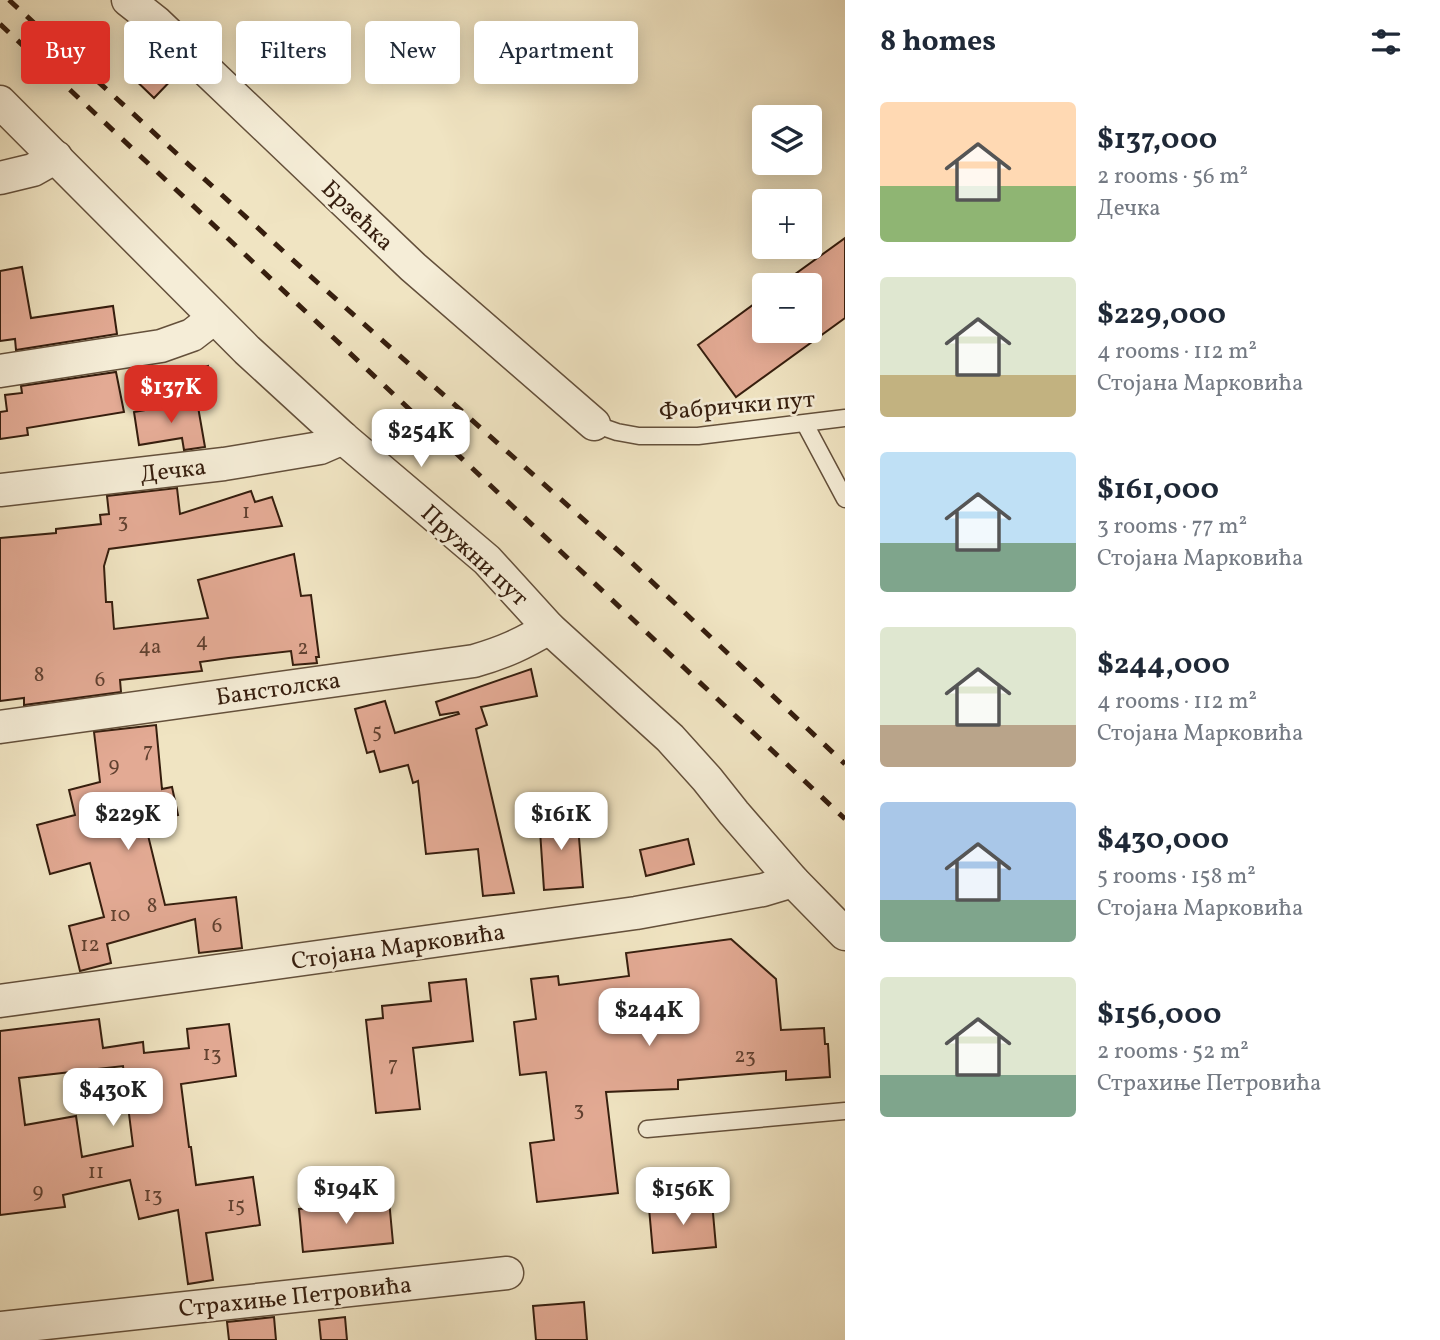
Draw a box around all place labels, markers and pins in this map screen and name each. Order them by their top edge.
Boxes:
pin: $137K [122,366,220,425]
pin: $254K [372,410,470,469]
pin: $229K [79,792,177,852]
pin: $161K [512,792,610,852]
pin: $244K [600,988,698,1048]
pin: $430K [64,1068,162,1128]
pin: $194K [297,1166,395,1226]
pin: $156K [634,1168,732,1227]

